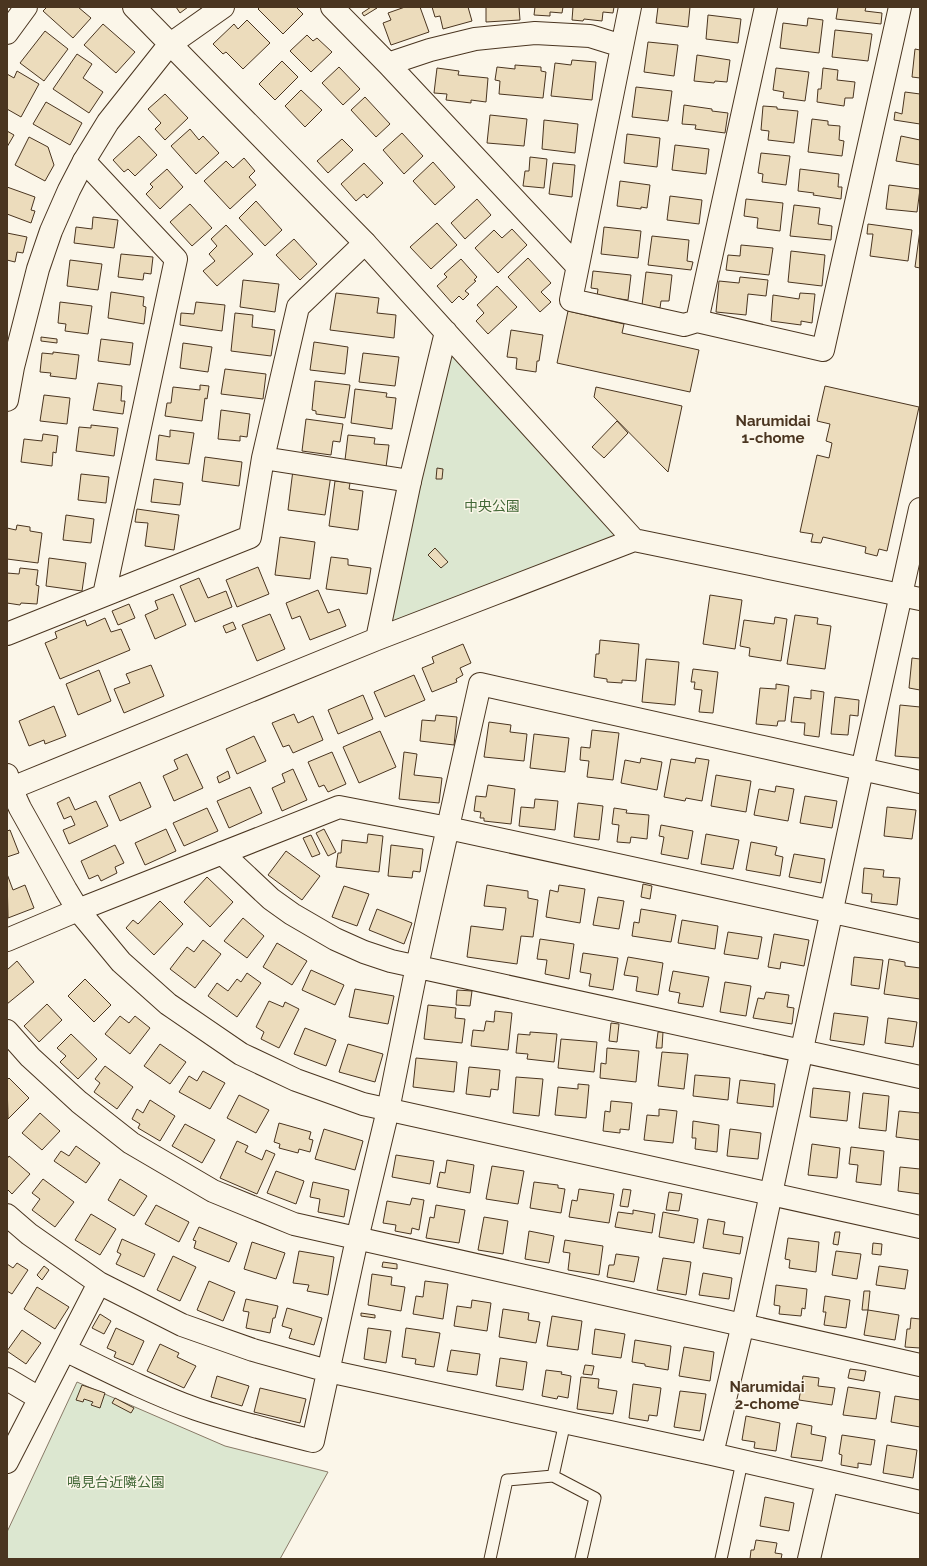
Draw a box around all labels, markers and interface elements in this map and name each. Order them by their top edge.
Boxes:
district label: Narumidai 1-chome [736,412,810,447]
park label: 中央公園 [464,498,520,514]
district label: Narumidai 2-chome [730,1378,804,1413]
park label: 鳴見台近隣公園 [67,1474,165,1490]

